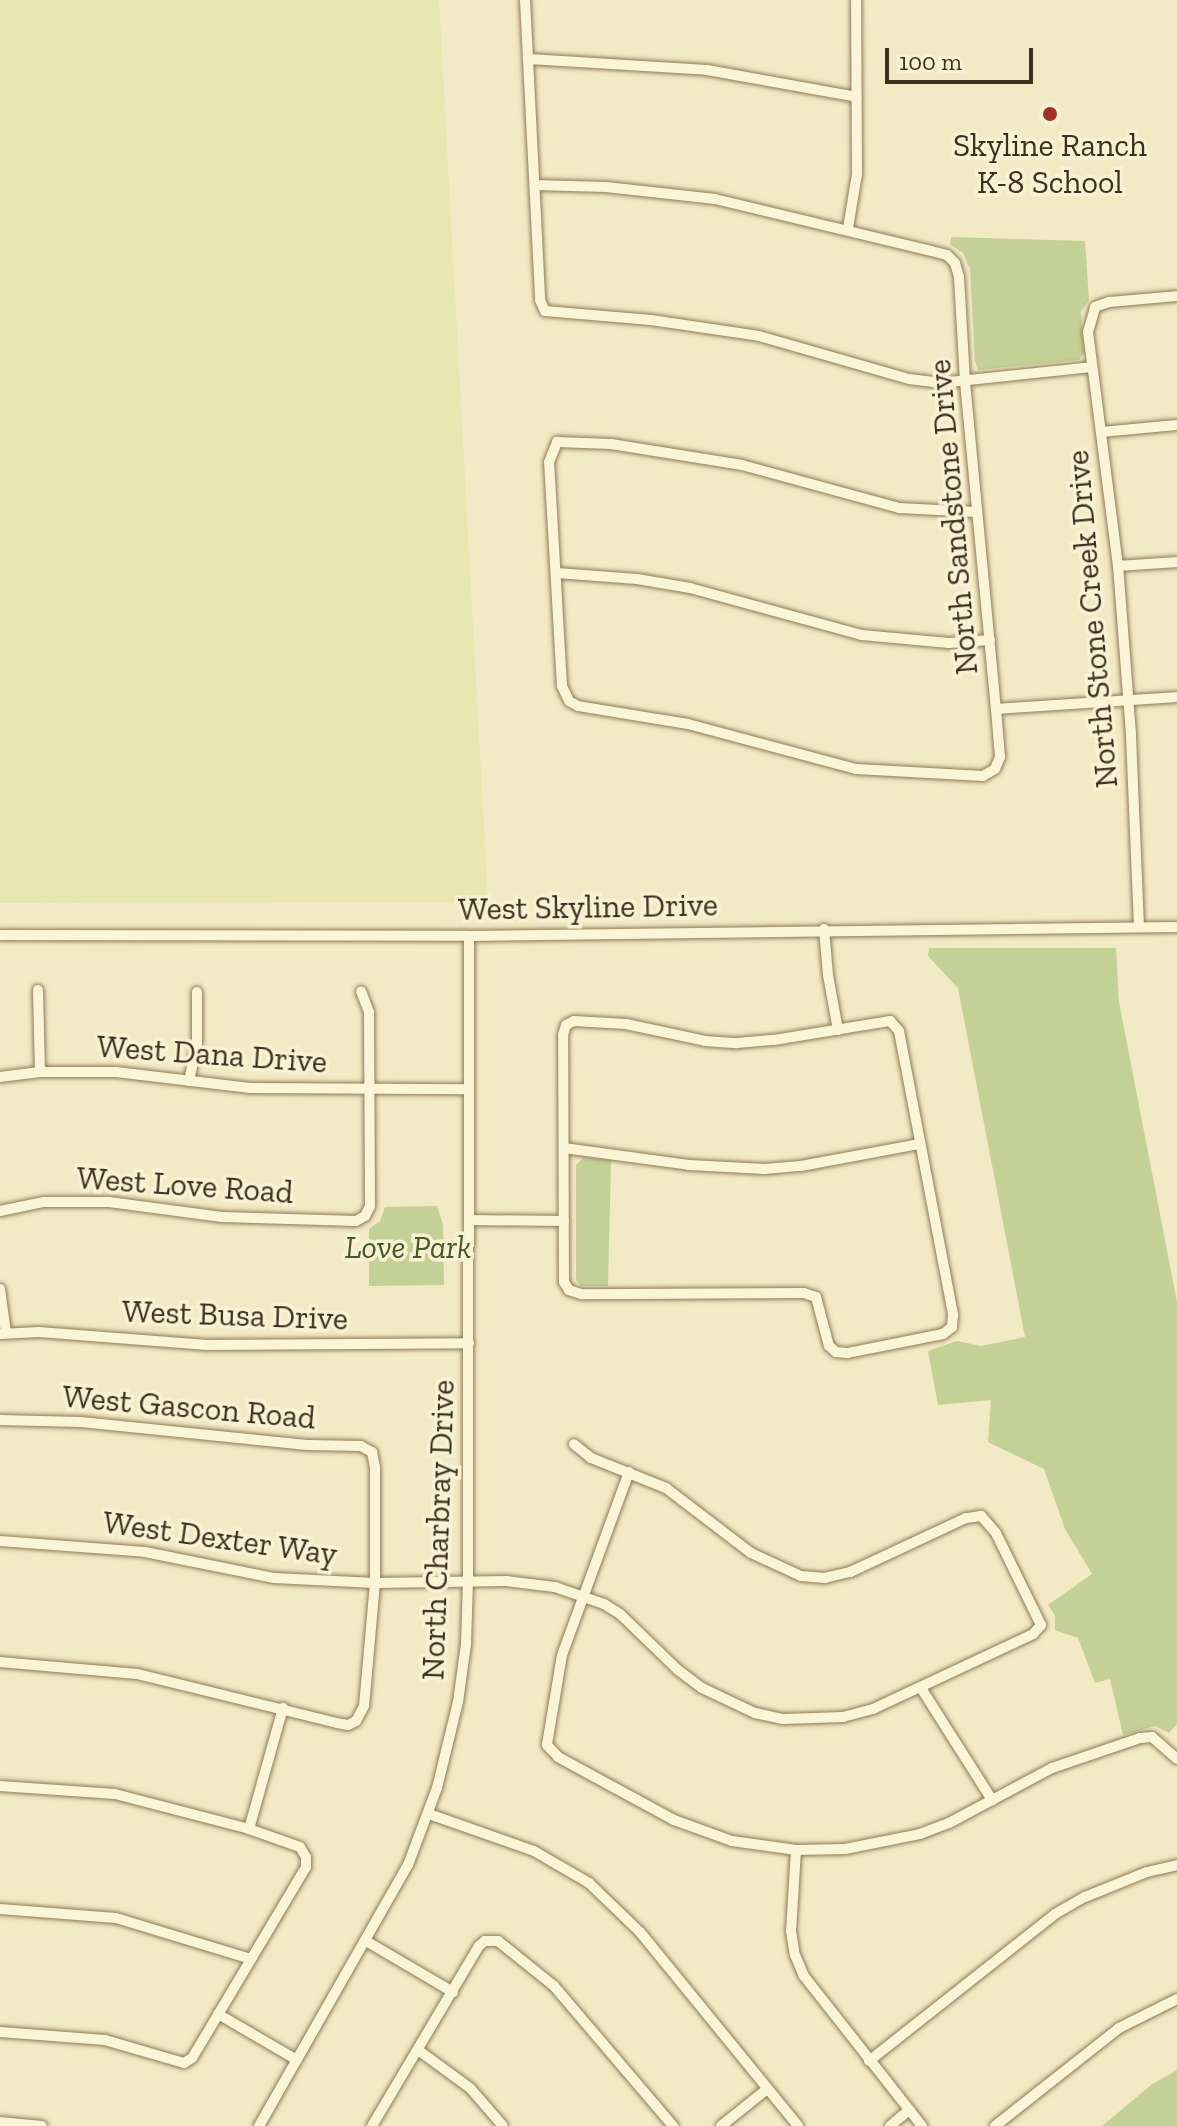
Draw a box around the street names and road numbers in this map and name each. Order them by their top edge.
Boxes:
street label: North Sandstone Drive [920,358,986,676]
street label: North Stone Creek Drive [1058,448,1126,790]
street label: West Skyline Drive [458,886,718,928]
street label: West Dana Drive [96,1027,328,1081]
street label: West Love Road [76,1158,294,1212]
street label: West Busa Drive [121,1292,349,1338]
street label: West Gascon Road [61,1377,317,1437]
street label: North Charbray Drive [414,1379,462,1681]
street label: West Dexter Way [100,1502,340,1574]

